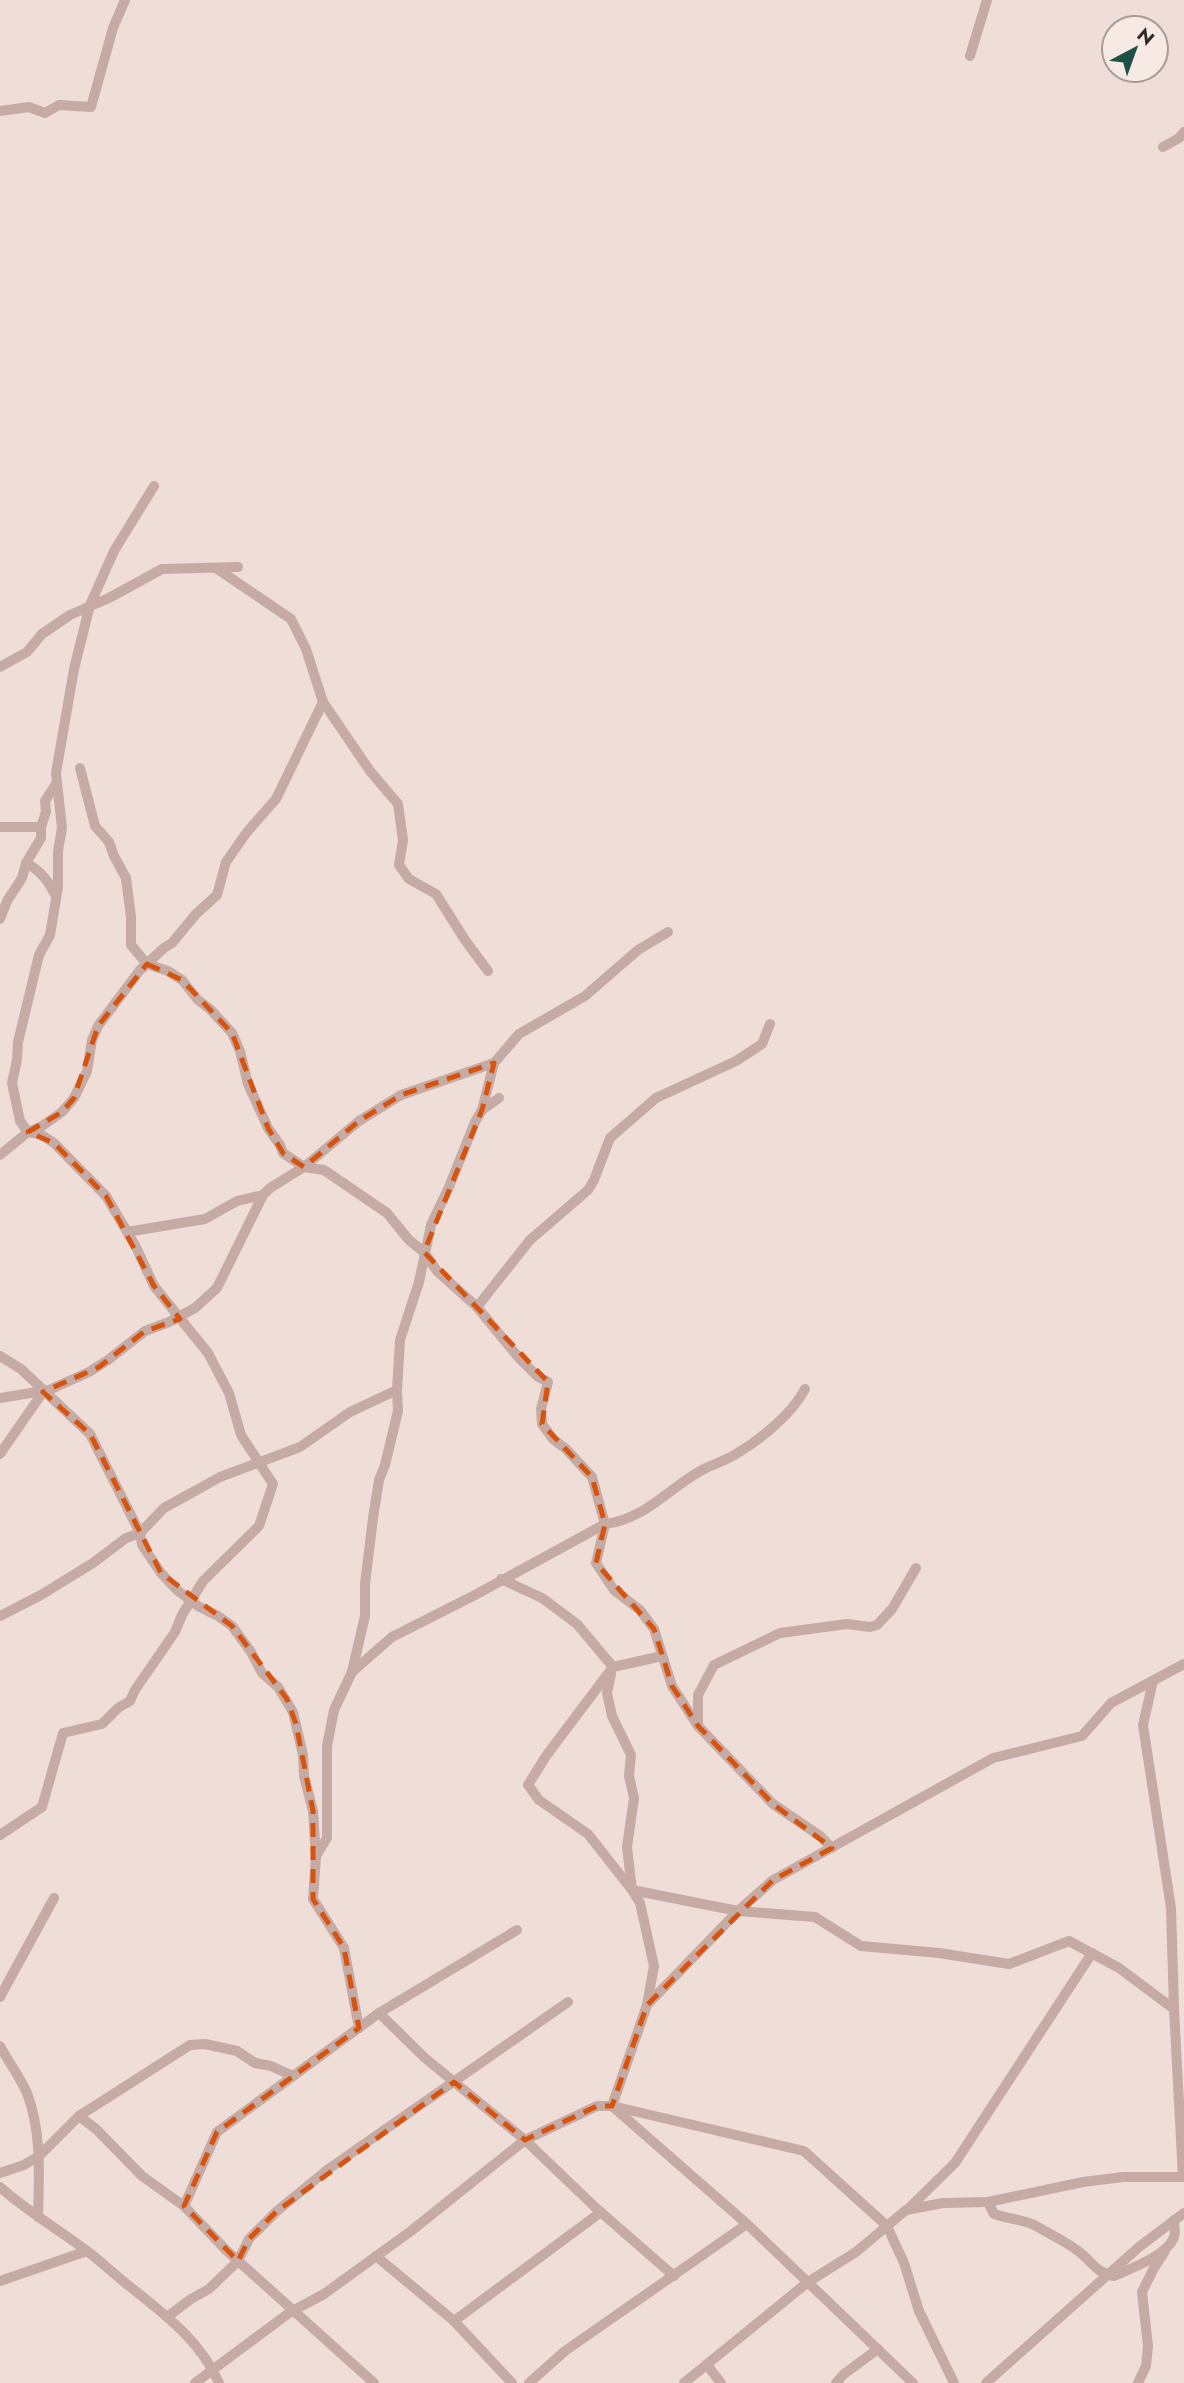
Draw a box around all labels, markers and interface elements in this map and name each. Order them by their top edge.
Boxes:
north arrow [1100,14,1170,84]
text: N [1131,21,1160,52]

